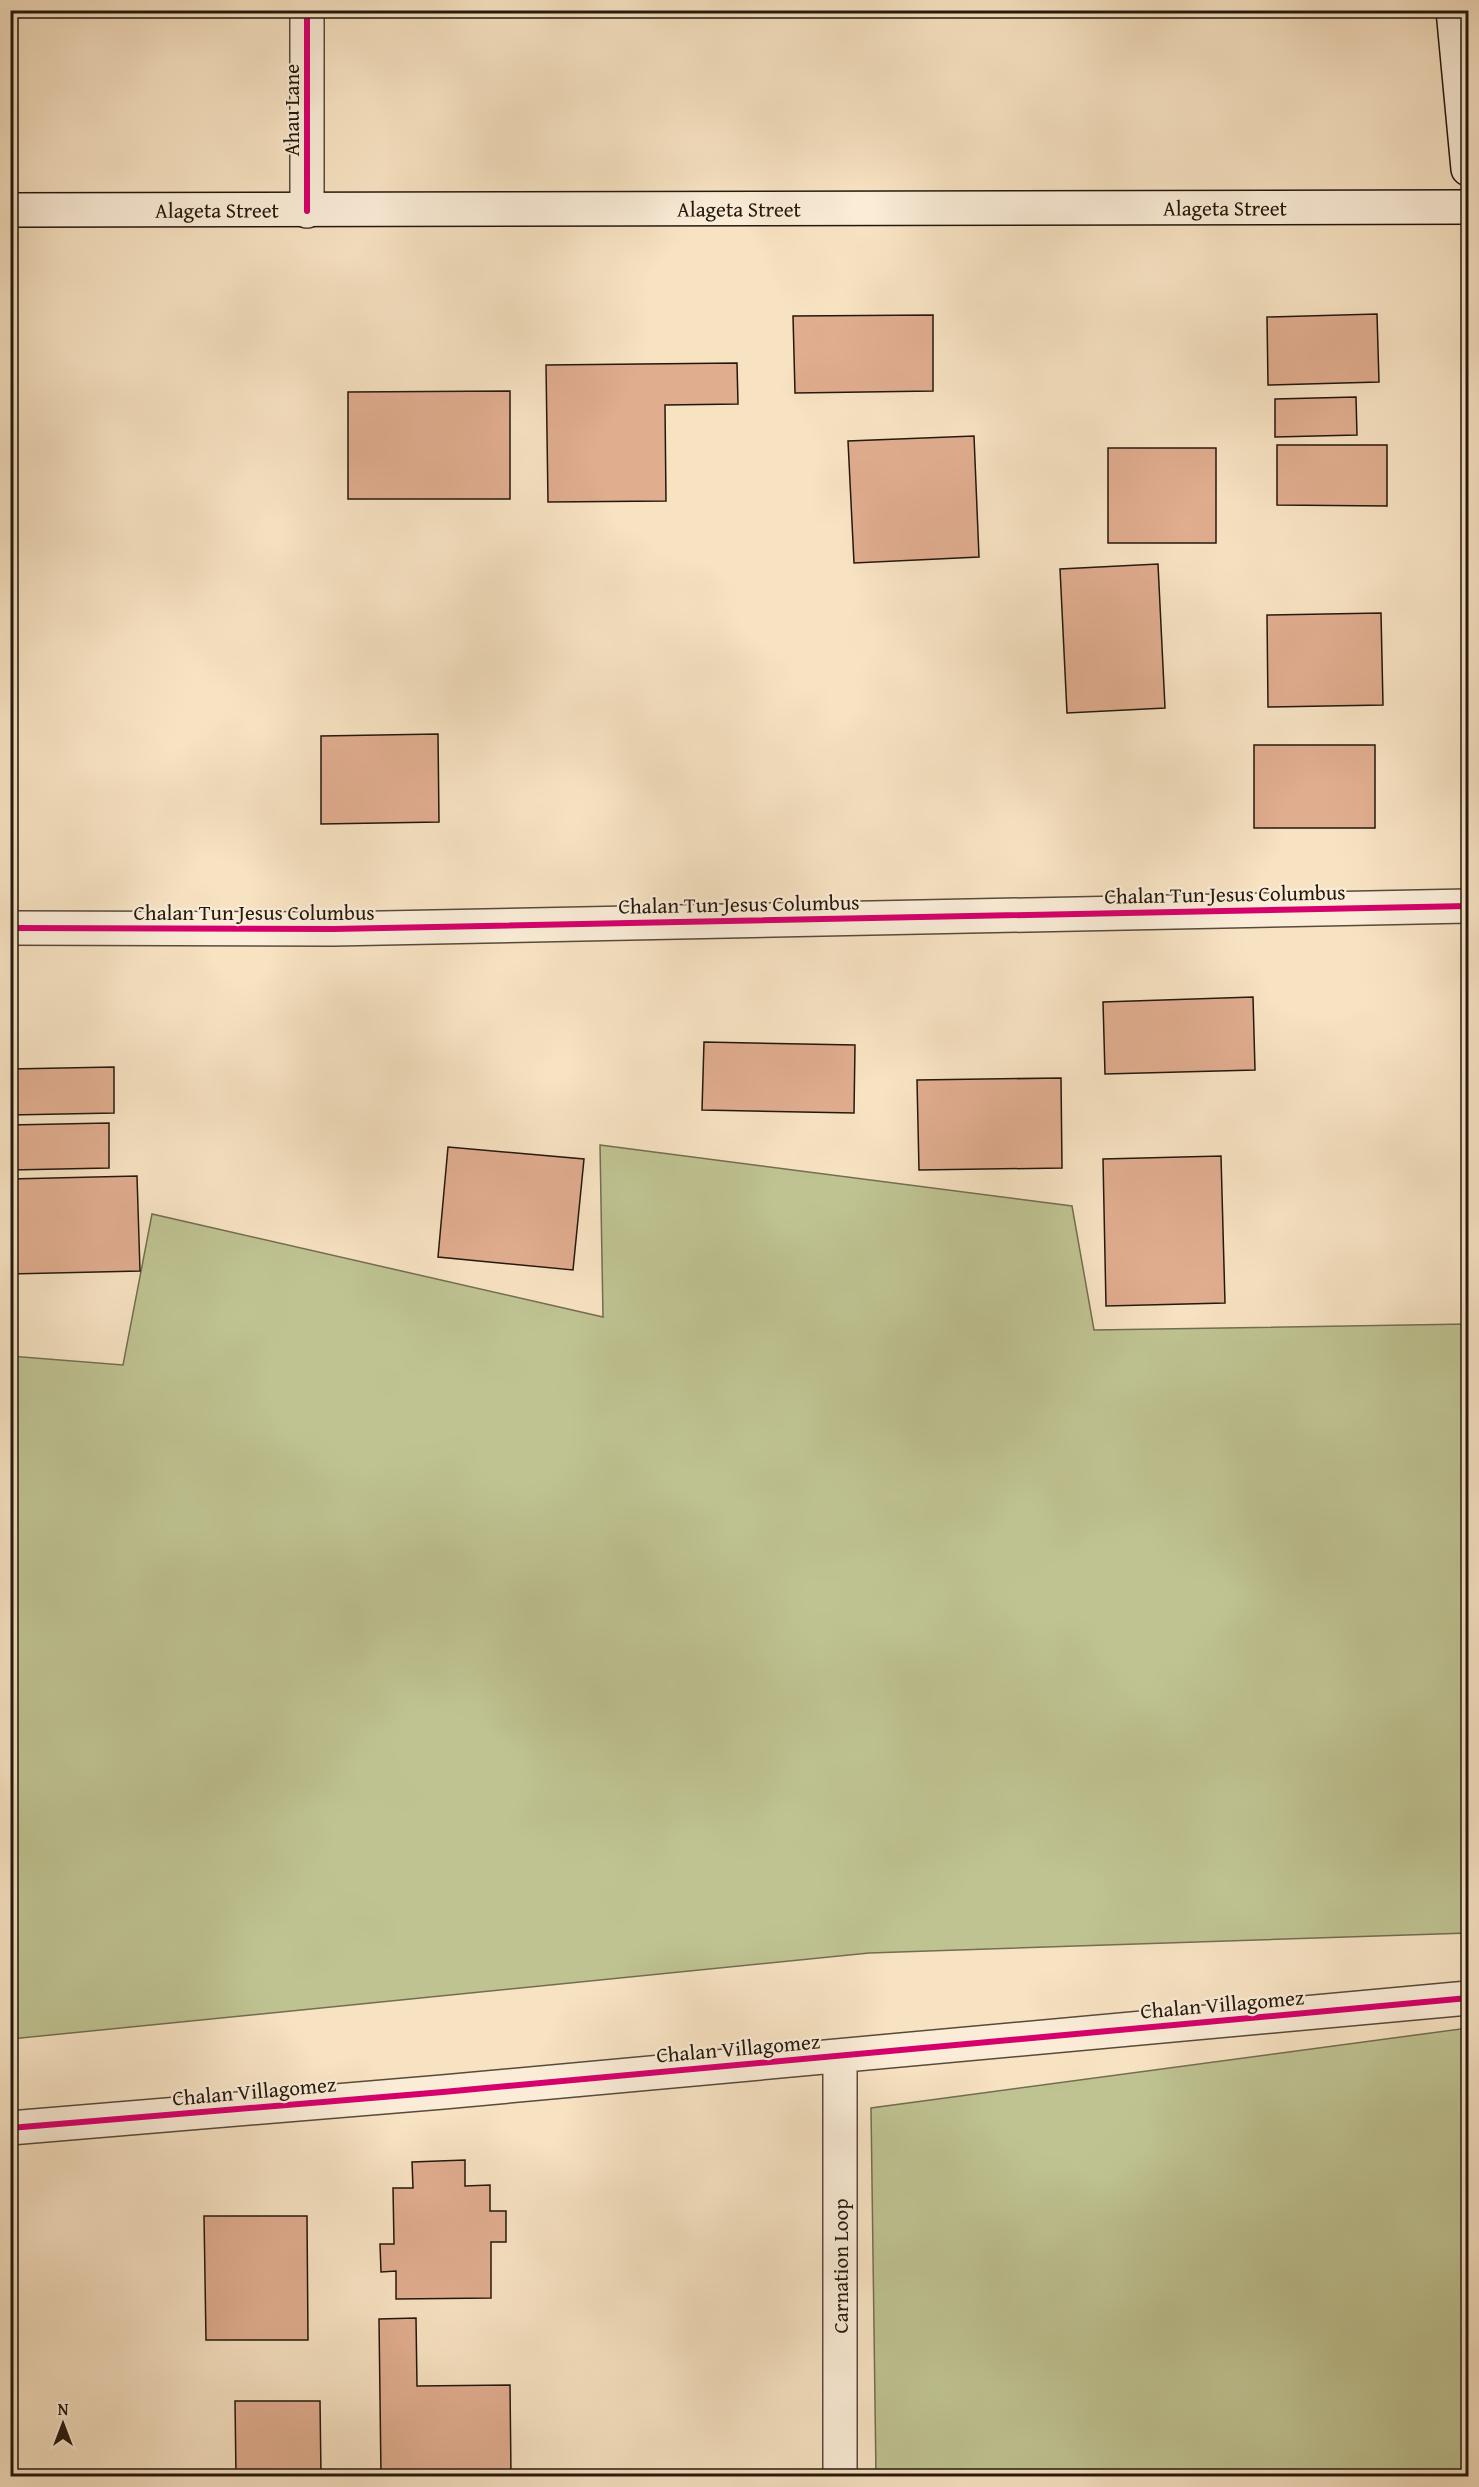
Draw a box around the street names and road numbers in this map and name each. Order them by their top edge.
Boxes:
street label: Ahau Lane [276,64,307,156]
street label: Alageta Street [1163,192,1288,223]
street label: Alageta Street [677,193,802,224]
street label: Alageta Street [155,194,280,225]
street label: Chalan Tun Jesus Columbus [1104,876,1346,912]
street label: Chalan Tun Jesus Columbus [618,886,860,922]
street label: Chalan Tun Jesus Columbus [133,897,375,928]
street label: Chalan Villagomez [1139,1981,1305,2027]
street label: Chalan Villagomez [655,2025,821,2071]
street label: Chalan Villagomez [171,2068,337,2114]
street label: Carnation Loop [825,2198,856,2334]

